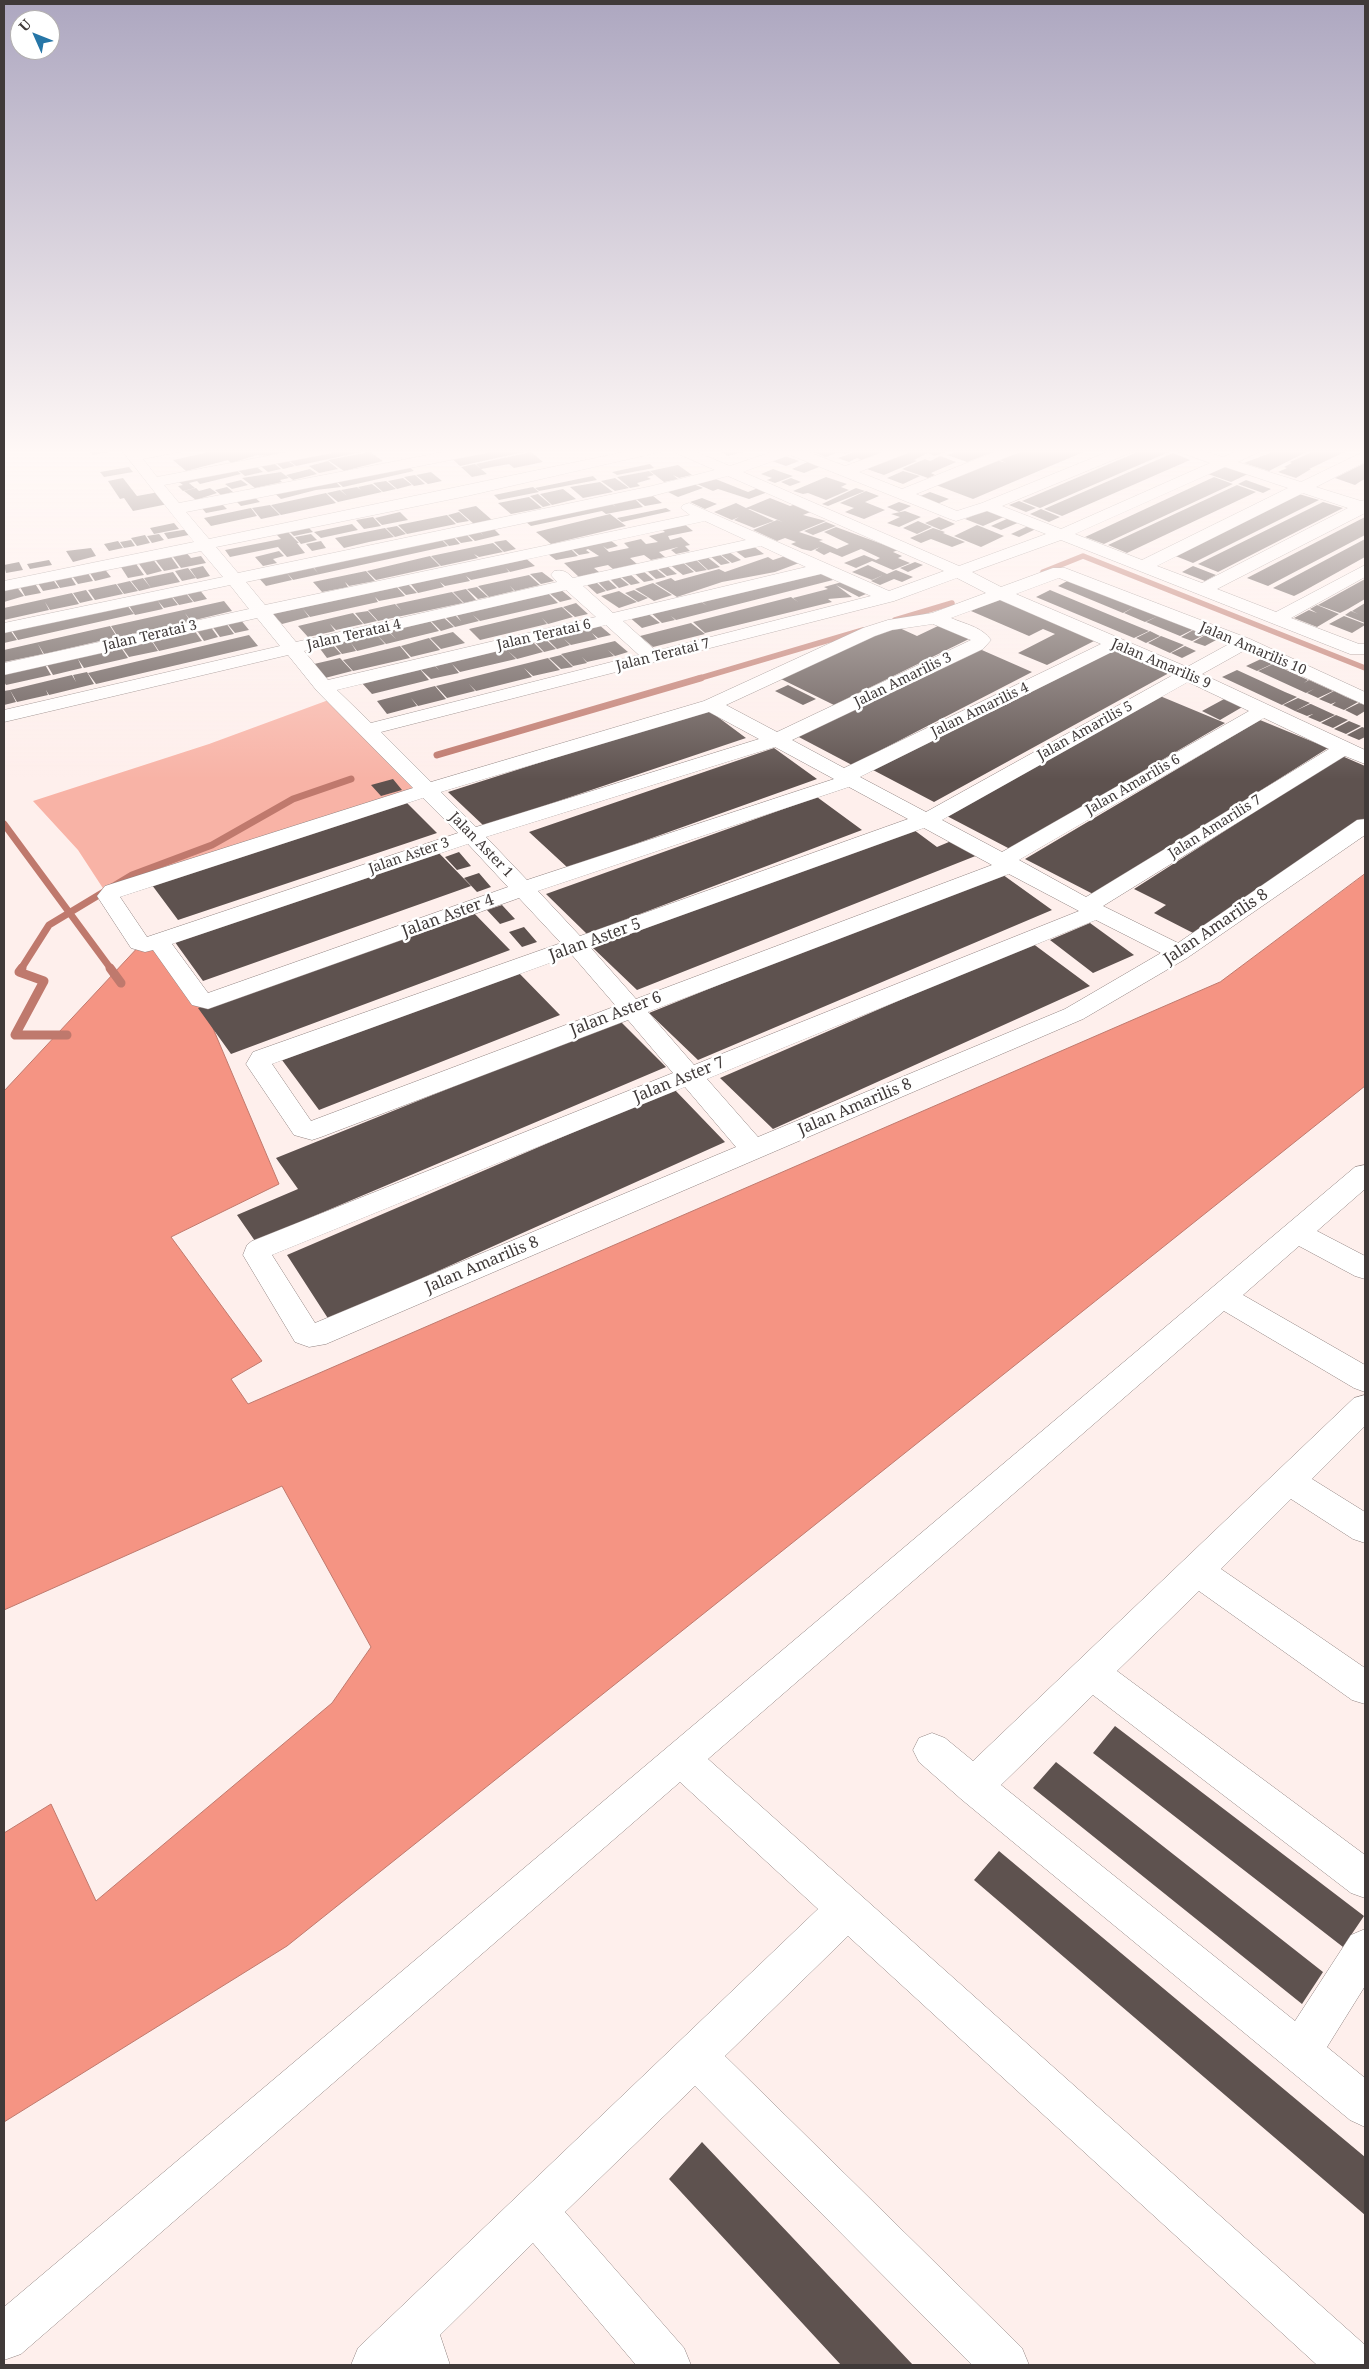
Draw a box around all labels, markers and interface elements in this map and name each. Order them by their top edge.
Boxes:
north arrow [10,10,60,60]
text: U [14,15,35,35]
street label: Jalan Teratai 4 [305,616,403,654]
street label: Jalan Teratai 6 [495,616,593,654]
street label: Jalan Teratai 3 [101,617,199,655]
street label: Jalan Amarilis 10 [1197,619,1309,679]
street label: Jalan Teratai 7 [614,635,712,675]
street label: Jalan Amarilis 9 [1109,635,1213,693]
street label: Jalan Amarilis 3 [851,649,955,711]
street label: Jalan Amarilis 4 [928,679,1032,741]
street label: Jalan Amarilis 5 [1034,698,1136,764]
street label: Jalan Amarilis 6 [1083,751,1183,819]
street label: Jalan Amarilis 7 [1165,792,1265,862]
street label: Jalan Aster 1 [446,809,516,881]
street label: Jalan Aster 3 [366,834,452,878]
street label: Jalan Amarilis 8 [1160,885,1272,969]
street label: Jalan Aster 4 [399,890,497,942]
street label: Jalan Aster 5 [546,914,644,966]
street label: Jalan Aster 6 [568,988,664,1040]
street label: Jalan Aster 7 [631,1053,727,1107]
street label: Jalan Amarilis 8 [795,1074,915,1140]
street label: Jalan Amarilis 8 [422,1232,542,1298]

